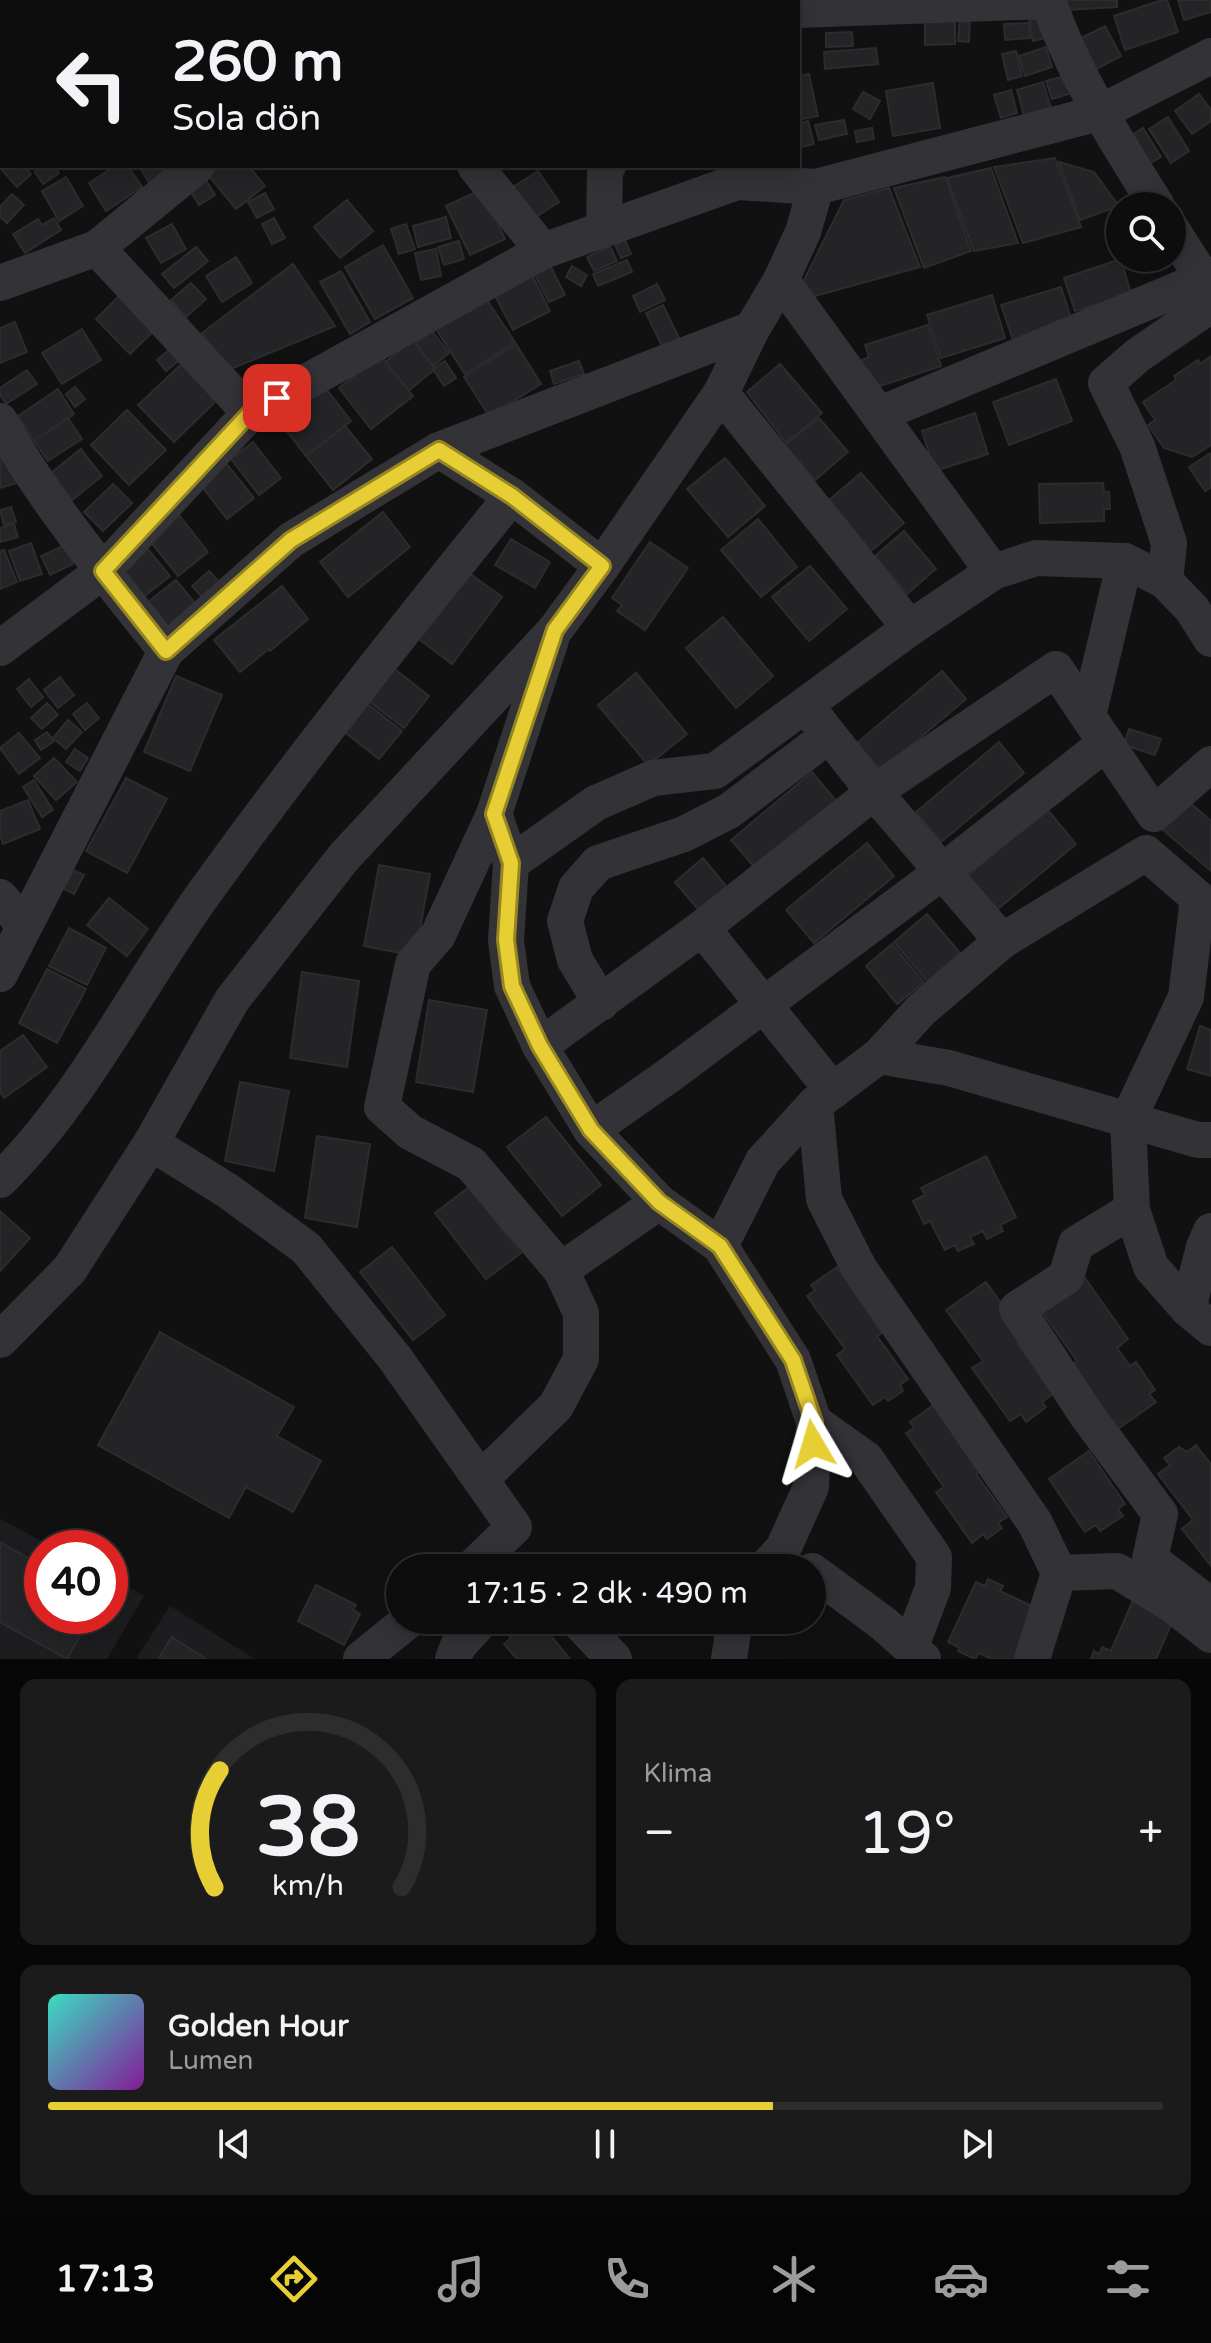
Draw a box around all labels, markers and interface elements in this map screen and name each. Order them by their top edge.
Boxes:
text: 260 m [172,29,343,96]
icon: left [40,32,144,136]
text: Sola dön [172,97,321,140]
map controls [1106,192,1186,272]
button: search [1106,192,1186,272]
pin [243,364,311,432]
icon: arrive [255,376,299,420]
position arrow [771,1402,855,1486]
speed limit sign: 40 [24,1530,128,1634]
text: 17:15 · 2 dk · 490 m [464,1575,748,1612]
text: Klima [644,1758,712,1789]
text: 38 [256,1778,360,1878]
text: 19° [858,1798,956,1870]
text: − [644,1807,675,1860]
text: + [1138,1807,1163,1860]
text: km/h [272,1869,344,1903]
text: Golden Hour [168,2008,349,2045]
text: Lumen [168,2045,253,2076]
icon: previous [212,2122,256,2166]
icon: pause [583,2122,627,2166]
icon: next [955,2122,999,2166]
icon: directions [266,2251,322,2307]
icon: music [433,2251,489,2307]
icon: phone [599,2251,655,2307]
icon: climate [766,2251,822,2307]
icon: car [933,2251,989,2307]
icon: filters [1100,2251,1156,2307]
text: 17:13 [55,2258,155,2301]

